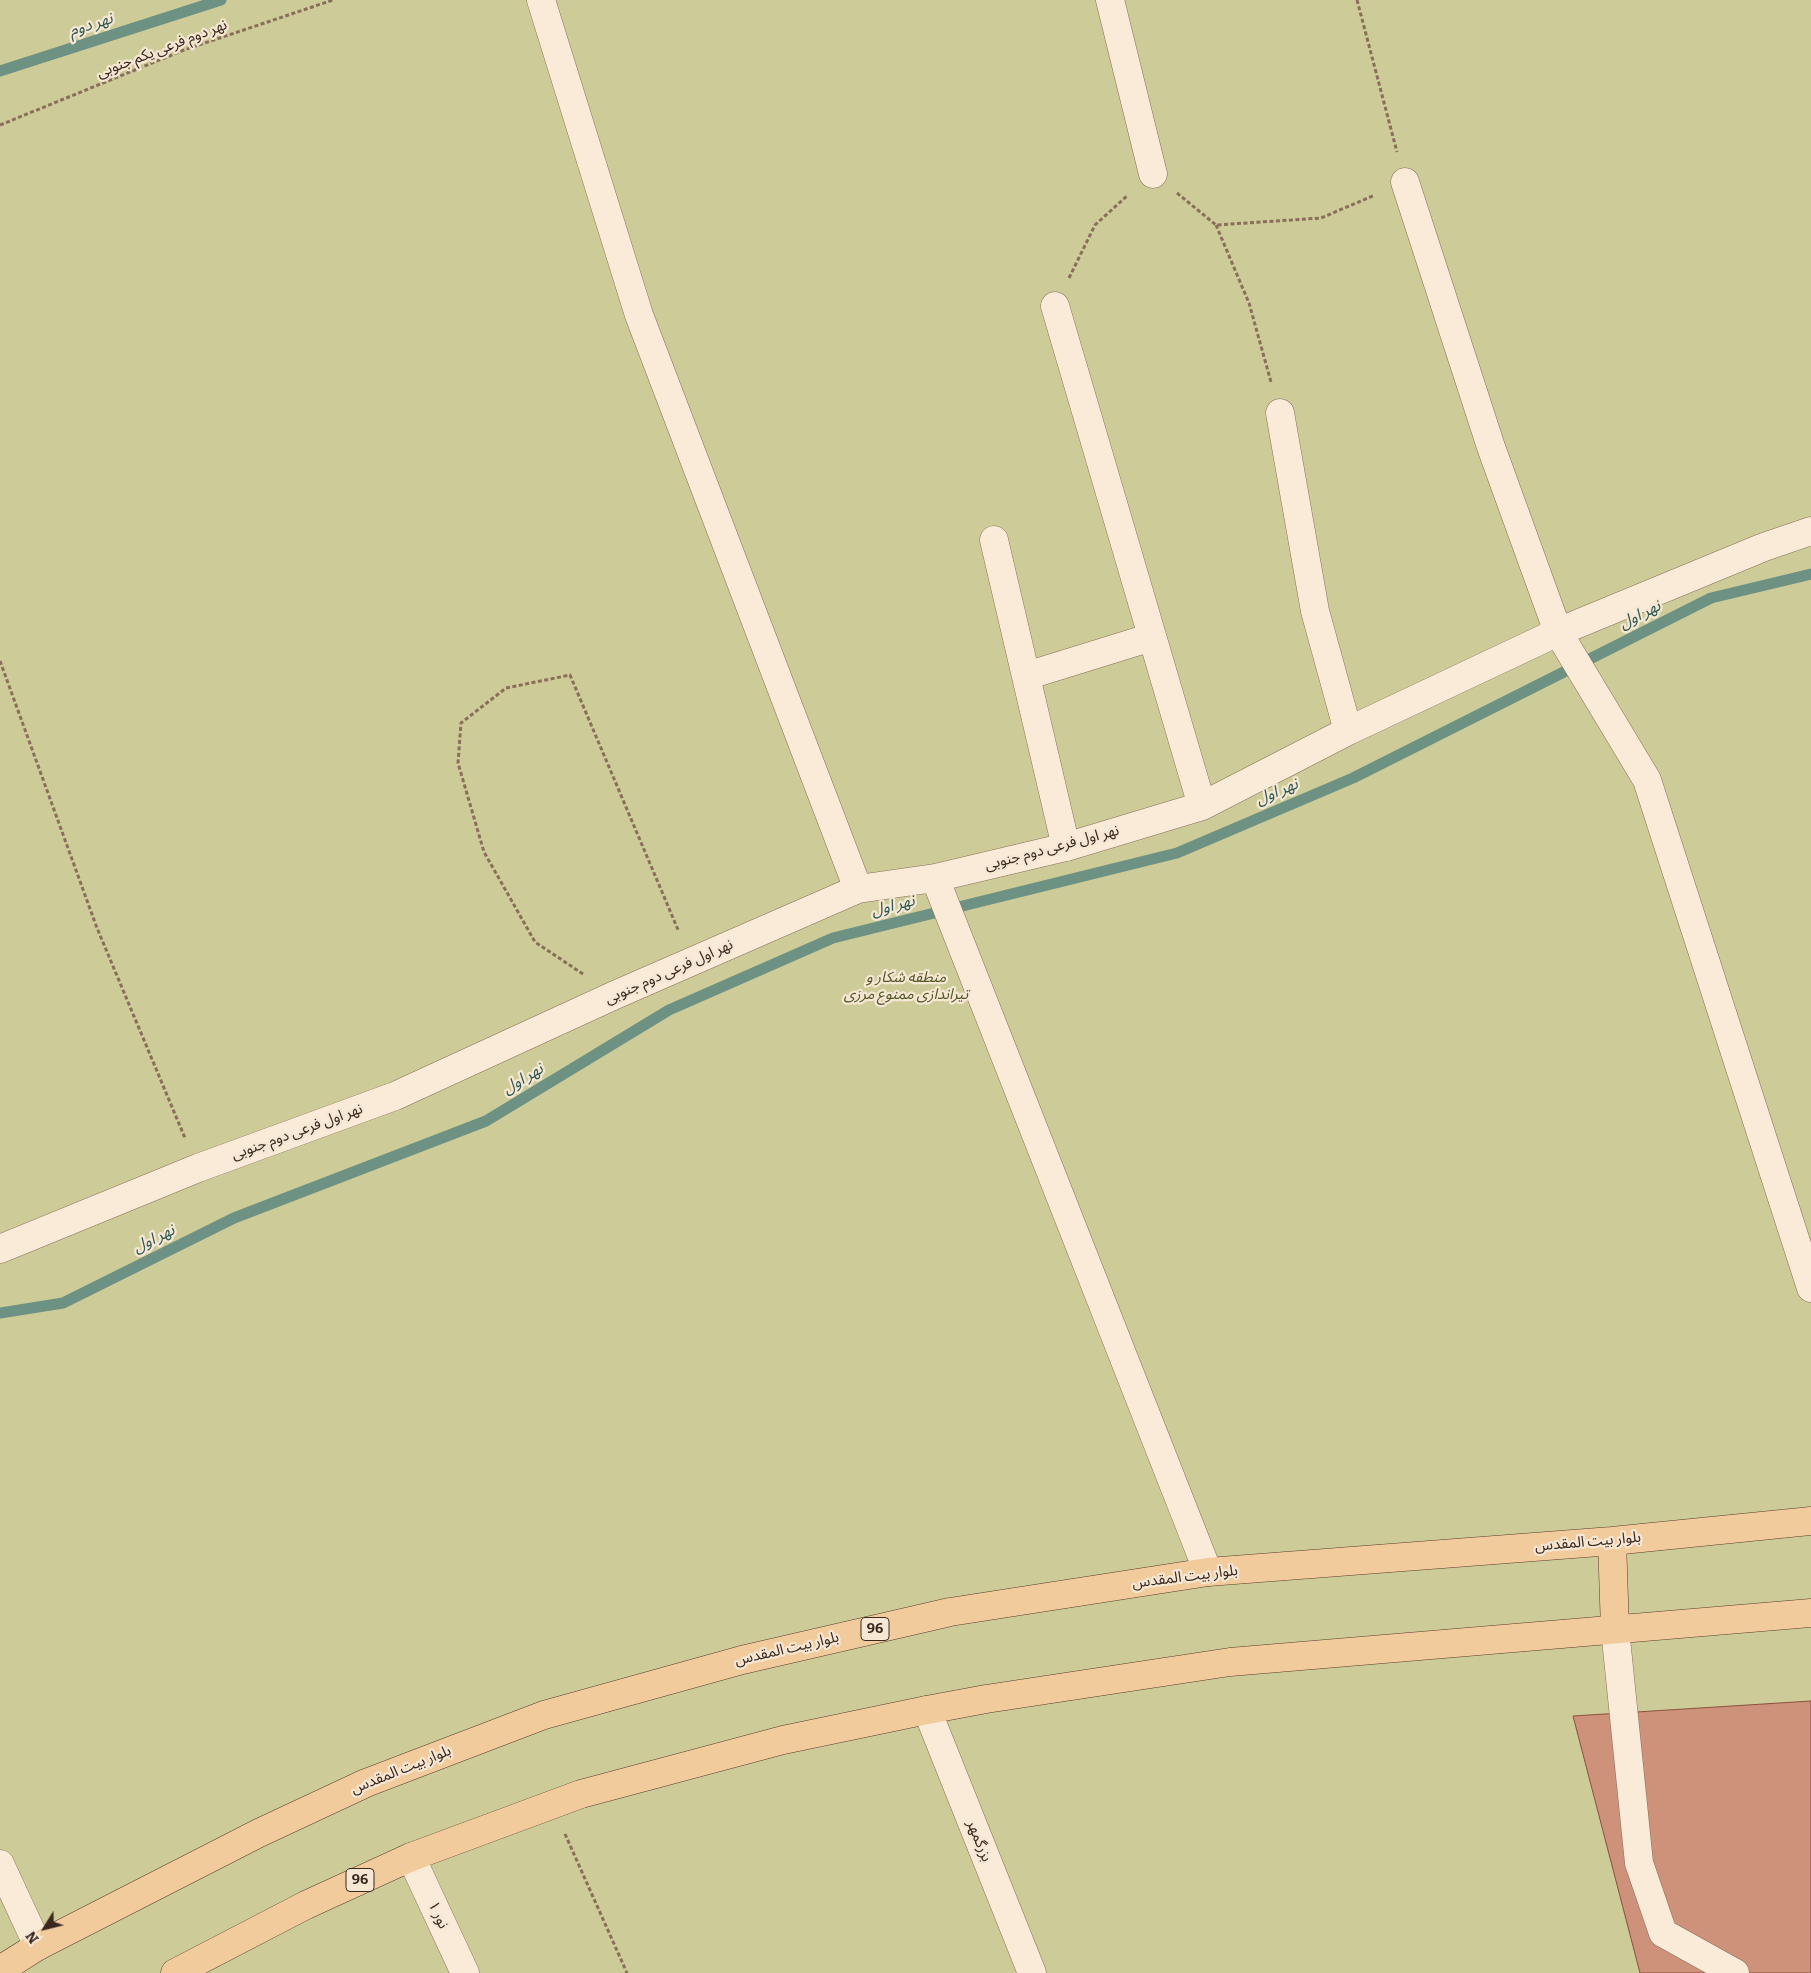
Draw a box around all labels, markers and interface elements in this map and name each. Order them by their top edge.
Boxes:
water label: نهر دوم [67,9,115,41]
street label: نهر دوم فرعی یکم جنوبی [94,16,230,82]
water label: نهر اول [1616,596,1664,634]
water label: نهر اول [1253,775,1301,809]
street label: نهر اول فرعی دوم جنوبی [983,821,1121,875]
water label: نهر اول [869,891,917,921]
street label: نهر اول فرعی دوم جنوبی [602,936,736,1008]
park label: منطقه شکار و تیراندازی ممنوع مرزی [844,969,968,1004]
water label: نهر اول [499,1059,547,1099]
street label: نهر اول فرعی دوم جنوبی [229,1100,365,1164]
water label: نهر اول [130,1221,178,1257]
street label: بلوار بیت المقدس [1534,1528,1642,1556]
street label: بلوار بیت المقدس [1131,1562,1239,1592]
road number: 96 [861,1618,889,1640]
street label: بلوار بیت المقدس [733,1628,841,1670]
street label: بلوار بیت المقدس [348,1742,454,1798]
street label: بزرگمهر [963,1818,995,1864]
road number: 96 [346,1868,374,1892]
street label: نور ۱ [424,1898,452,1932]
north arrow [20,1903,70,1953]
text: N [22,1928,43,1946]

